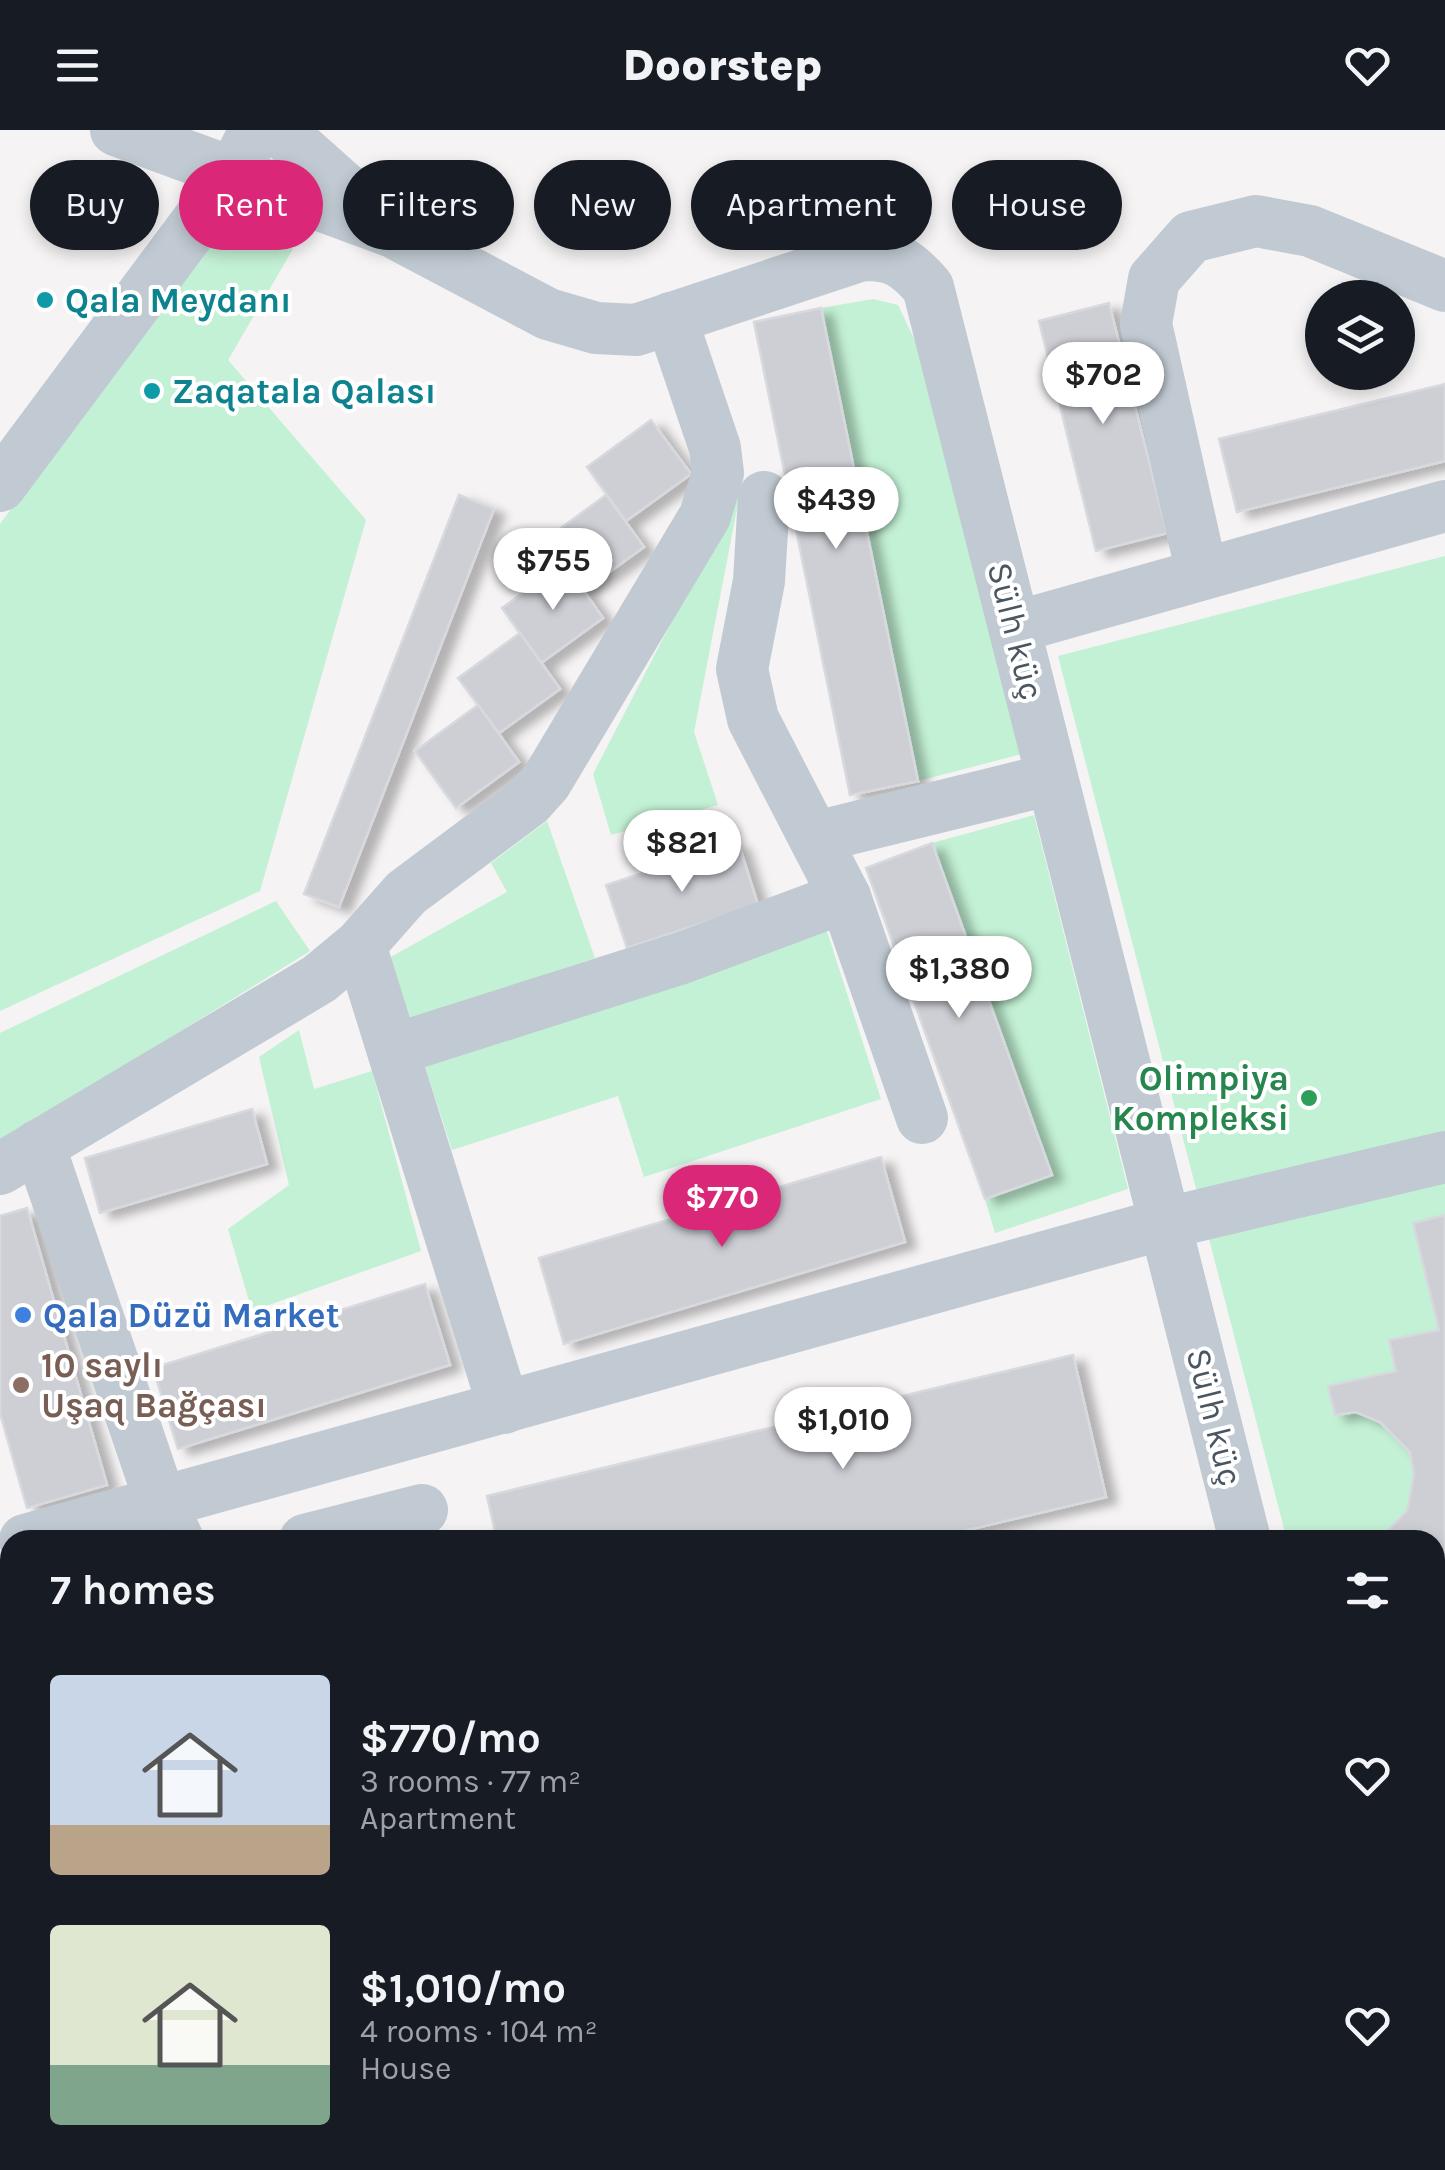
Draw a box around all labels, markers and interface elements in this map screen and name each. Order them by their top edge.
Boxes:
icon: menu [50,38,105,93]
icon: heart [1340,38,1395,93]
text: Doorstep [623,39,822,91]
chip: Buy [30,160,159,250]
chip: Rent [179,160,323,250]
chip: Filters [343,160,514,250]
chip: New [534,160,671,250]
chip: Apartment [691,160,932,250]
chip: House [952,160,1122,250]
place label: Qala Meydanı [65,280,292,322]
map controls [1305,280,1415,390]
button: layers [1305,280,1415,390]
marker: Qala Meydanı [34,289,56,311]
pin: $702 [1044,342,1162,427]
text: $702 [1064,356,1142,393]
place label: Zaqatala Qalası [172,371,436,413]
marker: Zaqatala Qalası [141,380,163,402]
pin: $439 [777,467,895,552]
text: $439 [796,481,876,518]
pin: $755 [494,528,612,613]
text: $755 [515,542,591,579]
street label: Sülh küç [979,558,1052,704]
pin: $821 [623,810,741,895]
text: $821 [645,824,719,861]
pin: $1,380 [878,936,1040,1021]
text: $1,380 [908,950,1010,987]
place label: Olimpiya Kompleksi [1112,1058,1289,1139]
marker: Olimpiya Kompleksi [1298,1087,1320,1109]
pin: $770 [663,1165,781,1250]
text: $770 [685,1179,759,1216]
place label: Qala Düzü Market [43,1295,339,1336]
marker: Qala Düzü Market [12,1304,34,1326]
street label: Sülh küç [1178,1344,1251,1490]
place label: 10 saylı Uşaq Bağçası [41,1345,267,1427]
marker: 10 saylı Uşaq Bağçası [10,1374,32,1396]
pin: $1,010 [762,1387,924,1472]
text: $1,010 [796,1401,890,1438]
icon: filters [1340,1563,1395,1618]
text: 7 homes [50,1565,216,1615]
text: $770/mo [360,1713,541,1763]
icon: home [130,1715,250,1835]
icon: heart [1340,1748,1395,1803]
text: 3 rooms · 77 m² [360,1763,581,1800]
text: Apartment [360,1800,516,1837]
text: $1,010/mo [360,1963,566,2013]
icon: home [130,1965,250,2085]
icon: heart [1340,1998,1395,2053]
text: 4 rooms · 104 m² [360,2013,598,2050]
text: House [360,2050,452,2087]

